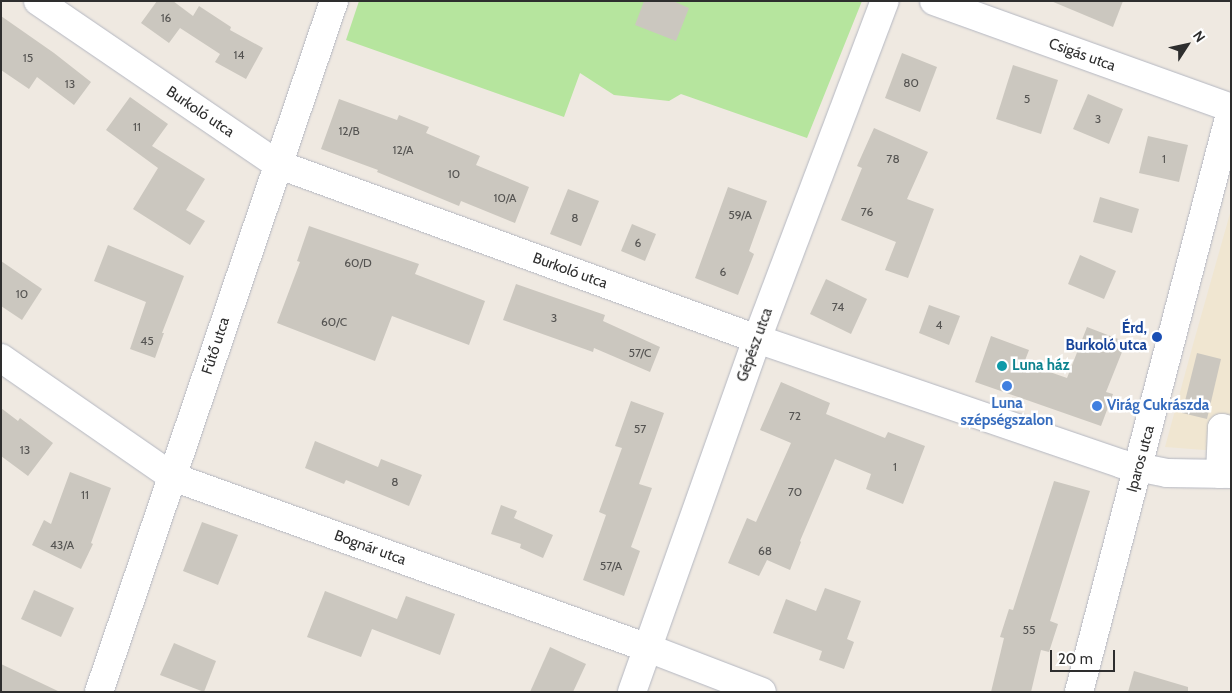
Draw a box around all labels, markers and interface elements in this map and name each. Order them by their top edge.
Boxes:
house number: 16 [161,11,171,25]
north arrow [1162,20,1212,70]
text: N [1189,27,1210,46]
street label: Csigás utca [1046,35,1118,75]
house number: 14 [234,48,244,62]
house number: 15 [23,51,33,65]
house number: 80 [903,76,919,90]
house number: 13 [65,77,75,91]
street label: Burkoló utca [163,83,237,141]
house number: 5 [1024,92,1030,106]
house number: 3 [1095,112,1101,126]
house number: 11 [133,120,141,134]
house number: 12/B [338,124,360,138]
house number: 12/A [393,143,413,157]
house number: 78 [886,152,900,166]
house number: 1 [1162,152,1166,166]
house number: 10 [448,167,460,181]
house number: 10/A [494,191,516,205]
house number: 76 [861,205,873,219]
house number: 59/A [728,208,752,222]
house number: 8 [571,211,579,225]
house number: 6 [635,236,641,250]
street label: Burkoló utca [530,249,610,293]
house number: 60/D [344,256,372,270]
house number: 6 [720,265,726,279]
house number: 10 [16,287,28,301]
house number: 74 [832,300,844,314]
street label: Gépész utca [733,306,777,384]
house number: 3 [551,311,557,325]
street label: Fűtő utca [198,315,234,377]
house number: 60/C [321,315,347,329]
house number: 4 [936,318,942,332]
place label: Érd, Burkoló utca [1065,319,1147,354]
marker: Érd, Burkoló utca [1151,331,1163,343]
house number: 45 [140,334,154,348]
house number: 57/C [629,346,651,360]
place label: Luna ház [1012,357,1070,375]
marker: Luna ház [996,360,1008,372]
marker: Luna szépségszalon [1001,380,1013,392]
place label: Luna szépségszalon [961,394,1053,429]
place label: Virág Cukrászda [1107,397,1209,415]
marker: Virág Cukrászda [1091,400,1103,412]
house number: 72 [789,409,801,423]
house number: 57 [634,422,646,436]
street label: Iparos utca [1123,424,1159,494]
house number: 13 [20,443,30,457]
house number: 1 [893,460,897,474]
house number: 8 [391,475,399,489]
house number: 70 [788,485,802,499]
house number: 11 [81,488,89,502]
street label: Bognár utca [332,527,408,569]
house number: 43/A [50,538,74,552]
house number: 68 [758,544,772,558]
house number: 57/A [600,559,622,573]
house number: 55 [1023,623,1035,637]
scale bar [1052,640,1117,672]
text: 20 m [1058,650,1093,668]

